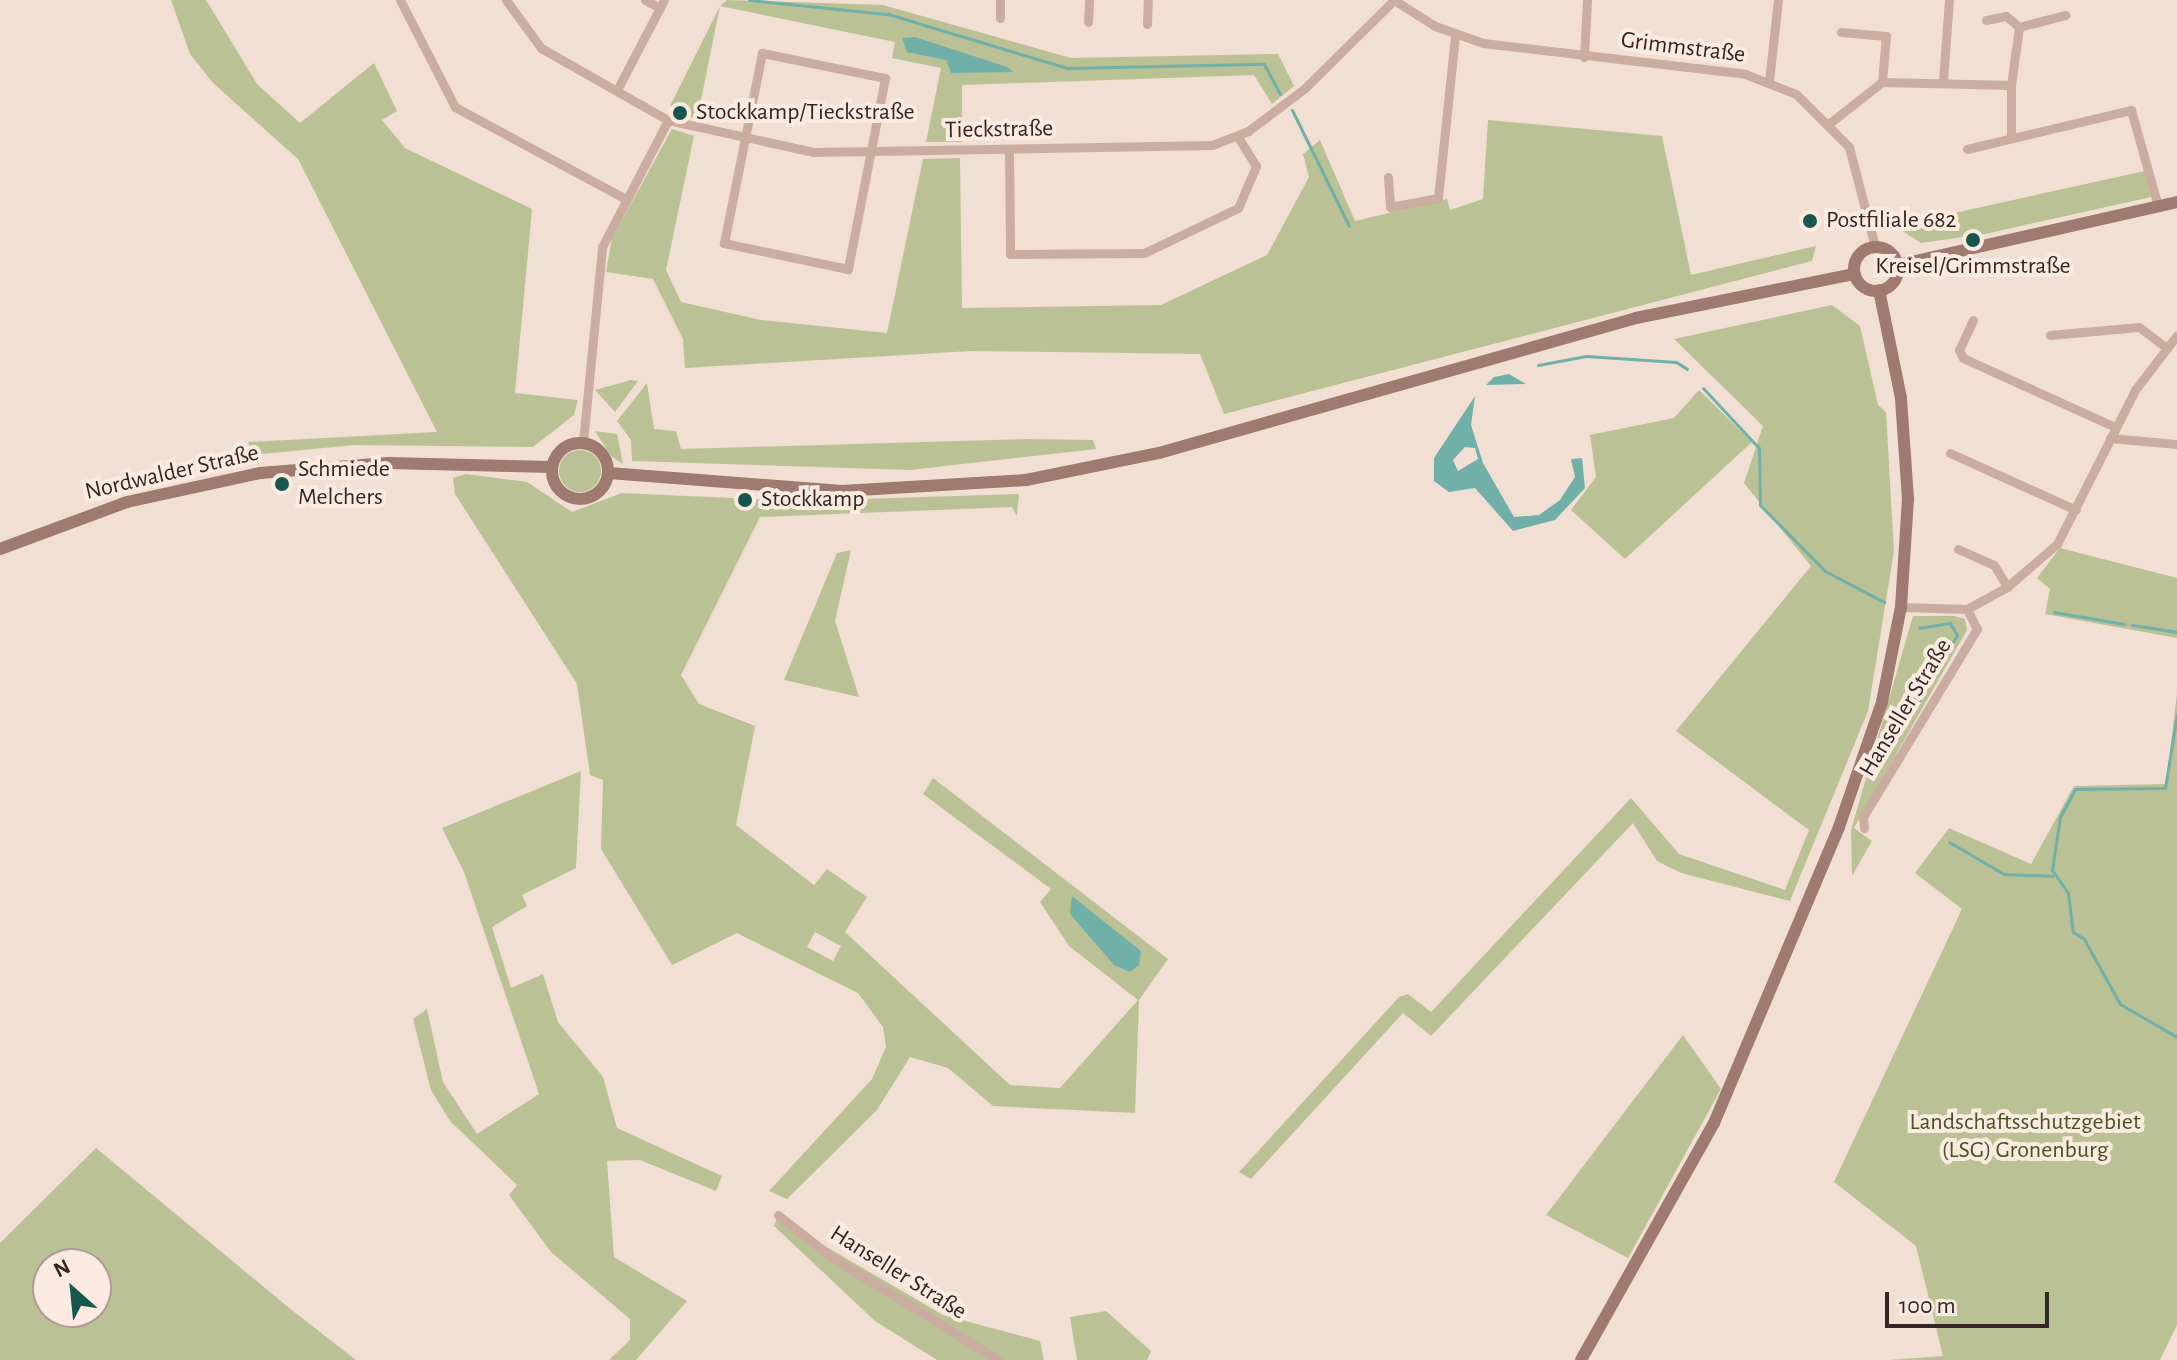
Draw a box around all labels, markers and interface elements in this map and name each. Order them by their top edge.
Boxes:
street label: Grimmstraße [1619,26,1747,70]
place label: Stockkamp/Tieckstraße [696,99,915,127]
marker: Stockkamp/Tieckstraße [671,104,689,122]
street label: Tieckstraße [945,115,1053,145]
place label: Postfiliale 682 [1826,207,1956,235]
marker: Postfiliale 682 [1801,212,1819,230]
marker: Kreisel/Grimmstraße [1964,231,1982,249]
place label: Kreisel/Grimmstraße [1875,253,2071,281]
street label: Nordwalder Straße [82,439,262,507]
place label: Schmiede Melchers [298,456,390,512]
marker: Schmiede Melchers [273,475,291,493]
place label: Stockkamp [761,486,864,514]
marker: Stockkamp [736,491,754,509]
street label: Hanseller Straße [1854,634,1958,782]
park label: Landschaftsschutzgebiet (LSG) Gronenburg [1909,1109,2141,1165]
street label: Hanseller Straße [824,1220,972,1326]
north arrow [32,1248,112,1328]
text: N [50,1255,74,1282]
scale bar [1889,1276,2053,1326]
text: 100 m [1899,1294,1956,1318]

